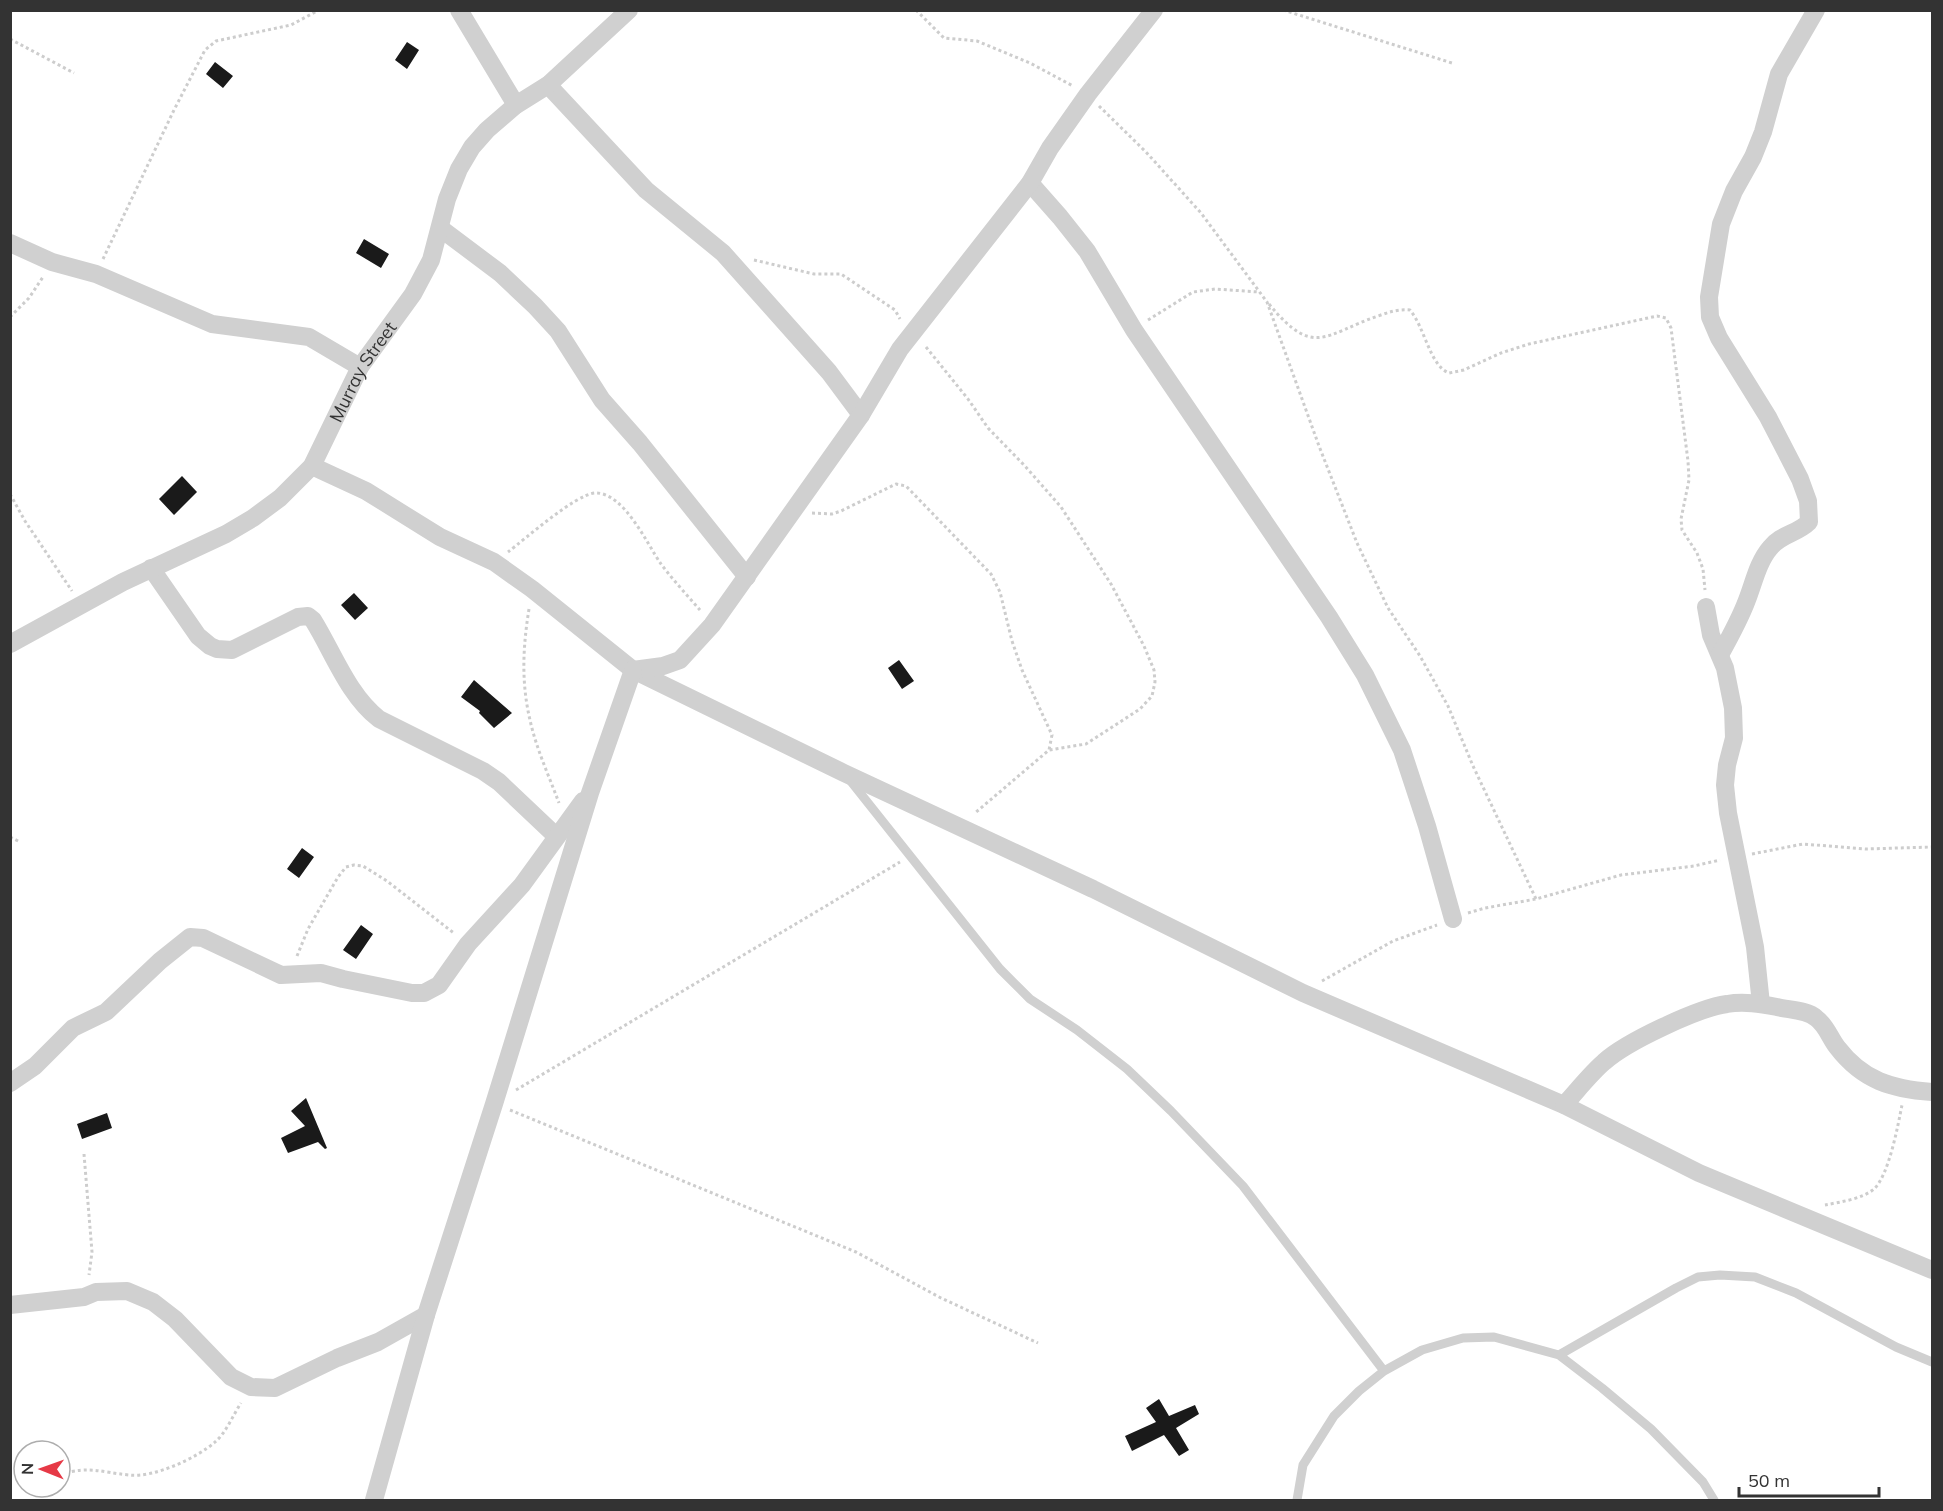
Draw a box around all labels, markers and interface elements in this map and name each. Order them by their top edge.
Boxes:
street label: Murray Street [324,317,401,426]
north arrow [12,1439,72,1499]
scale bar [1739,1460,1878,1498]
text: N [17,1463,37,1475]
text: 50 m [1748,1469,1790,1492]

